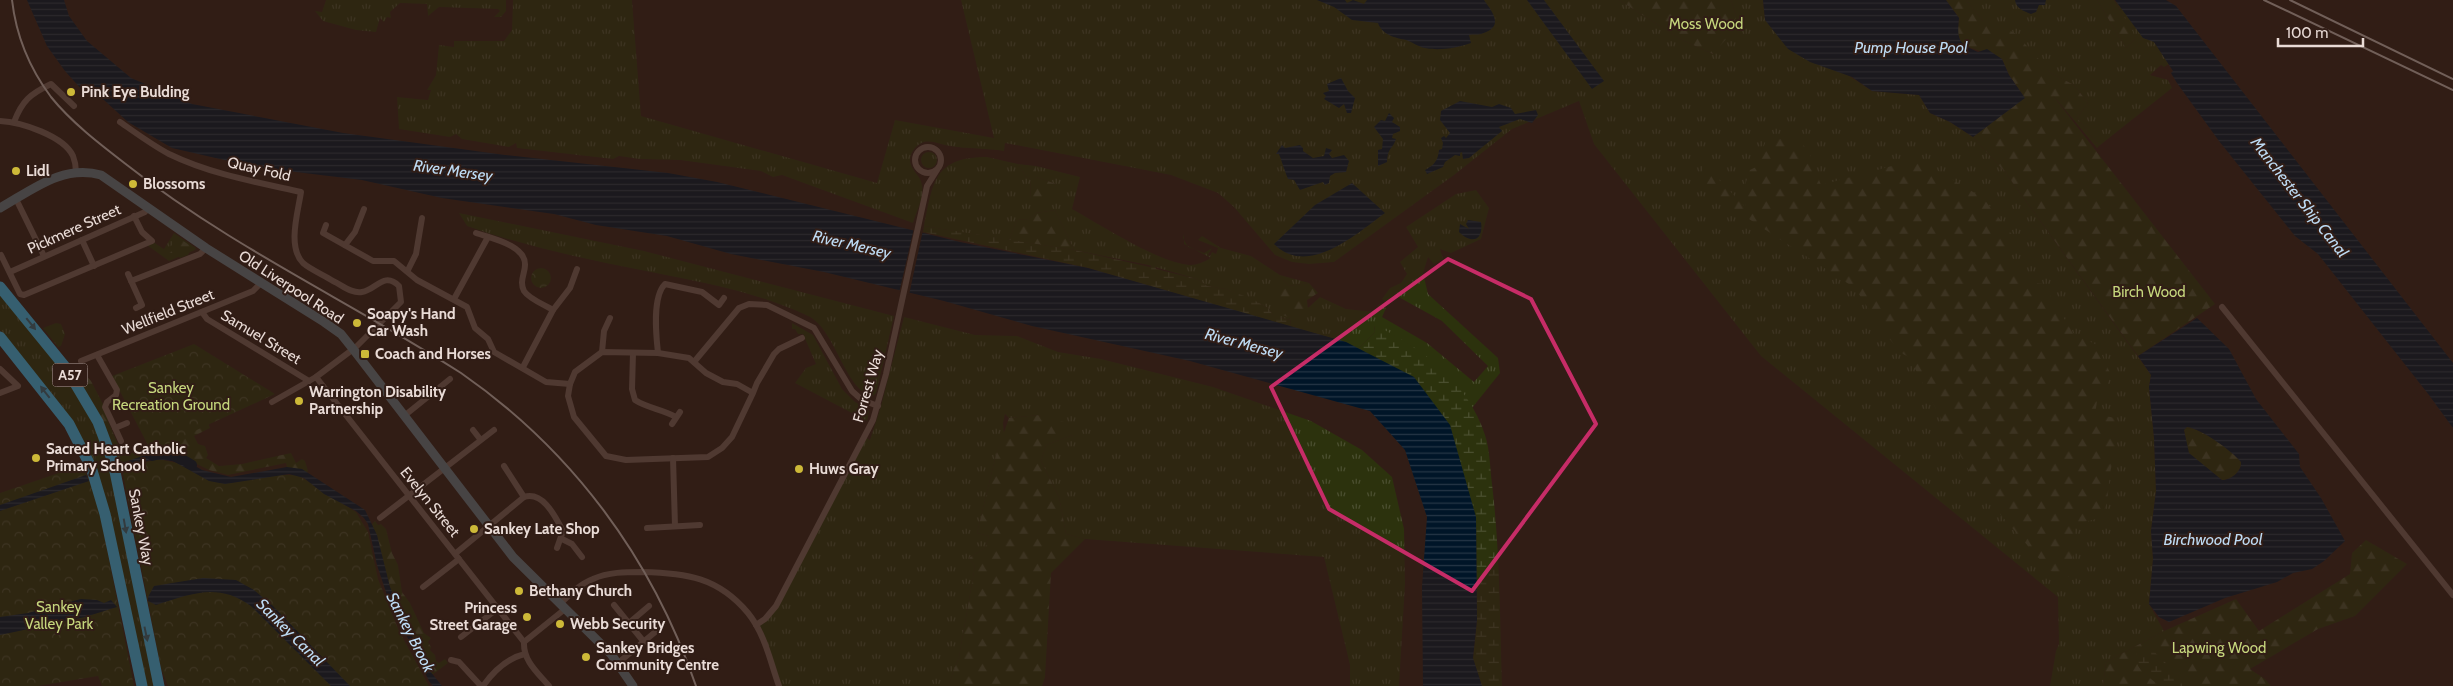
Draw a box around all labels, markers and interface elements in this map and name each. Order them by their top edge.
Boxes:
park label: Moss Wood [1669,15,1743,33]
scale bar [2278,15,2363,47]
text: 100 m [2286,24,2328,42]
water label: Pump House Pool [1854,38,1968,57]
place label: Pink Eye Bulding [81,83,190,101]
marker: Pink Eye Bulding [65,86,77,98]
water label: Manchester Ship Canal [2246,133,2353,261]
street label: Quay Fold [226,153,292,185]
water label: River Mersey [412,156,494,186]
place label: Lidl [26,162,50,180]
marker: Lidl [10,165,22,177]
place label: Blossoms [143,175,205,193]
marker: Blossoms [127,178,139,190]
street label: Pickmere Street [25,200,123,258]
water label: River Mersey [811,226,894,263]
street label: Old Liverpool Road [235,246,347,328]
park label: Birch Wood [2112,283,2186,301]
street label: Wellfield Street [119,285,217,339]
place label: Soapy's Hand Car Wash [367,305,456,340]
street label: Samuel Street [218,306,304,368]
marker: Soapy's Hand Car Wash [351,317,363,329]
one-way arrow [25,318,36,330]
water label: River Mersey [1203,324,1285,363]
place label: Coach and Horses [375,345,491,363]
street label: Forrest Way [849,347,887,425]
marker: Coach and Horses [359,348,371,360]
road number: A57 [52,364,88,386]
park label: Sankey Recreation Ground [112,379,230,414]
place label: Warrington Disability Partnership [309,383,447,418]
one-way arrow [39,386,50,399]
marker: Warrington Disability Partnership [293,395,305,407]
place label: Sacred Heart Catholic Primary School [46,440,186,475]
marker: Sacred Heart Catholic Primary School [30,452,42,464]
place label: Huws Gray [809,460,880,478]
marker: Huws Gray [793,463,805,475]
street label: Evelyn Street [396,464,464,540]
street label: Sankey Way [125,487,157,567]
one-way arrow [122,518,130,534]
place label: Sankey Late Shop [484,520,600,538]
marker: Sankey Late Shop [468,523,480,535]
water label: Birchwood Pool [2163,530,2263,549]
place label: Bethany Church [529,582,632,600]
marker: Bethany Church [513,585,525,597]
water label: Sankey Brook [382,589,439,676]
water label: Sankey Canal [253,594,329,670]
park label: Sankey Valley Park [25,598,93,633]
place label: Princess Street Garage [430,599,517,634]
marker: Princess Street Garage [521,611,533,623]
place label: Webb Security [570,615,666,633]
marker: Webb Security [554,618,566,630]
one-way arrow [143,627,151,643]
place label: Sankey Bridges Community Centre [596,639,719,674]
park label: Lapwing Wood [2172,639,2266,657]
marker: Sankey Bridges Community Centre [580,651,592,663]

